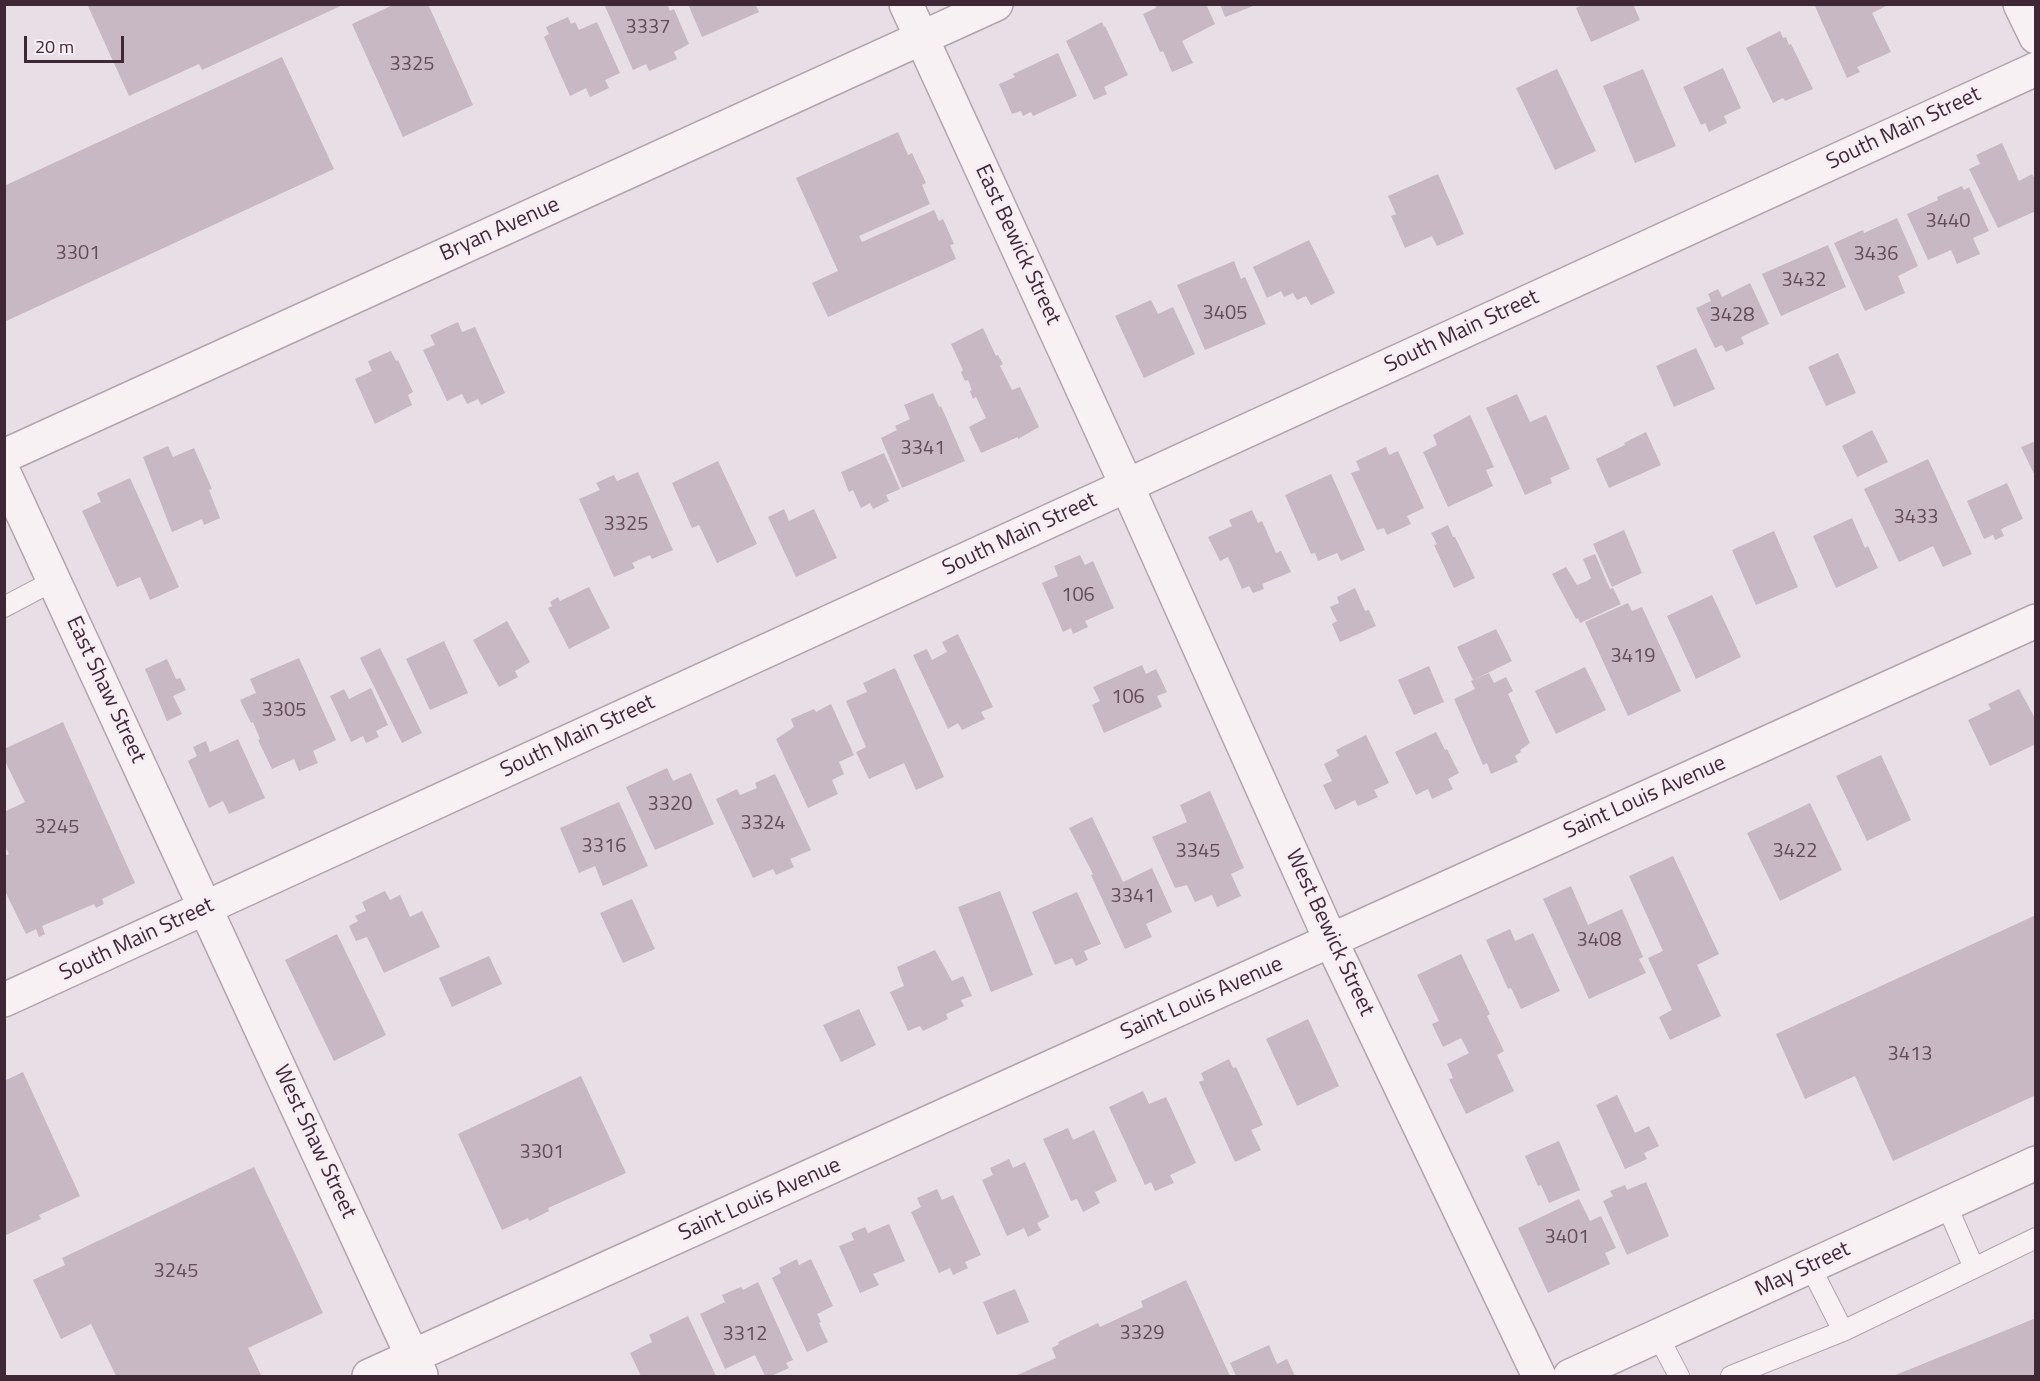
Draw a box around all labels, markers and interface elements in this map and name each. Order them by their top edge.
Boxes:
house number: 3337 [626,16,670,40]
scale bar [27,24,128,62]
text: 20 m [35,33,74,60]
house number: 3325 [390,53,434,77]
street label: South Main Street [1823,82,1985,176]
street label: East Bewick Street [968,161,1066,329]
street label: Bryan Avenue [436,192,564,268]
house number: 3440 [1926,210,1970,234]
house number: 3301 [56,242,100,266]
house number: 3436 [1854,243,1898,267]
house number: 3432 [1782,269,1826,293]
street label: South Main Street [1381,285,1543,379]
house number: 3405 [1203,302,1247,326]
house number: 3428 [1710,304,1754,328]
house number: 3341 [901,437,945,461]
street label: South Main Street [939,488,1101,582]
house number: 3433 [1894,506,1938,530]
house number: 3325 [604,513,648,537]
house number: 106 [1061,584,1095,608]
street label: East Shaw Street [59,612,151,768]
house number: 3419 [1611,645,1655,669]
house number: 106 [1111,686,1145,710]
street label: South Main Street [497,690,659,784]
house number: 3305 [262,699,306,723]
street label: Saint Louis Avenue [1560,750,1730,846]
house number: 3320 [648,793,692,817]
house number: 3324 [741,812,785,836]
house number: 3245 [35,816,79,840]
house number: 3316 [582,835,626,859]
house number: 3345 [1176,840,1220,864]
house number: 3422 [1773,840,1817,864]
street label: West Bewick Street [1279,846,1379,1020]
house number: 3341 [1111,885,1155,909]
street label: South Main Street [56,893,218,987]
house number: 3408 [1577,929,1621,953]
street label: Saint Louis Avenue [1117,951,1287,1047]
house number: 3413 [1888,1043,1932,1067]
street label: West Shaw Street [267,1061,361,1223]
house number: 3301 [520,1141,564,1165]
street label: Saint Louis Avenue [675,1152,845,1248]
house number: 3401 [1545,1226,1589,1250]
street label: May Street [1751,1237,1855,1303]
house number: 3245 [154,1260,198,1284]
house number: 3329 [1120,1322,1164,1346]
house number: 3312 [723,1323,767,1347]

